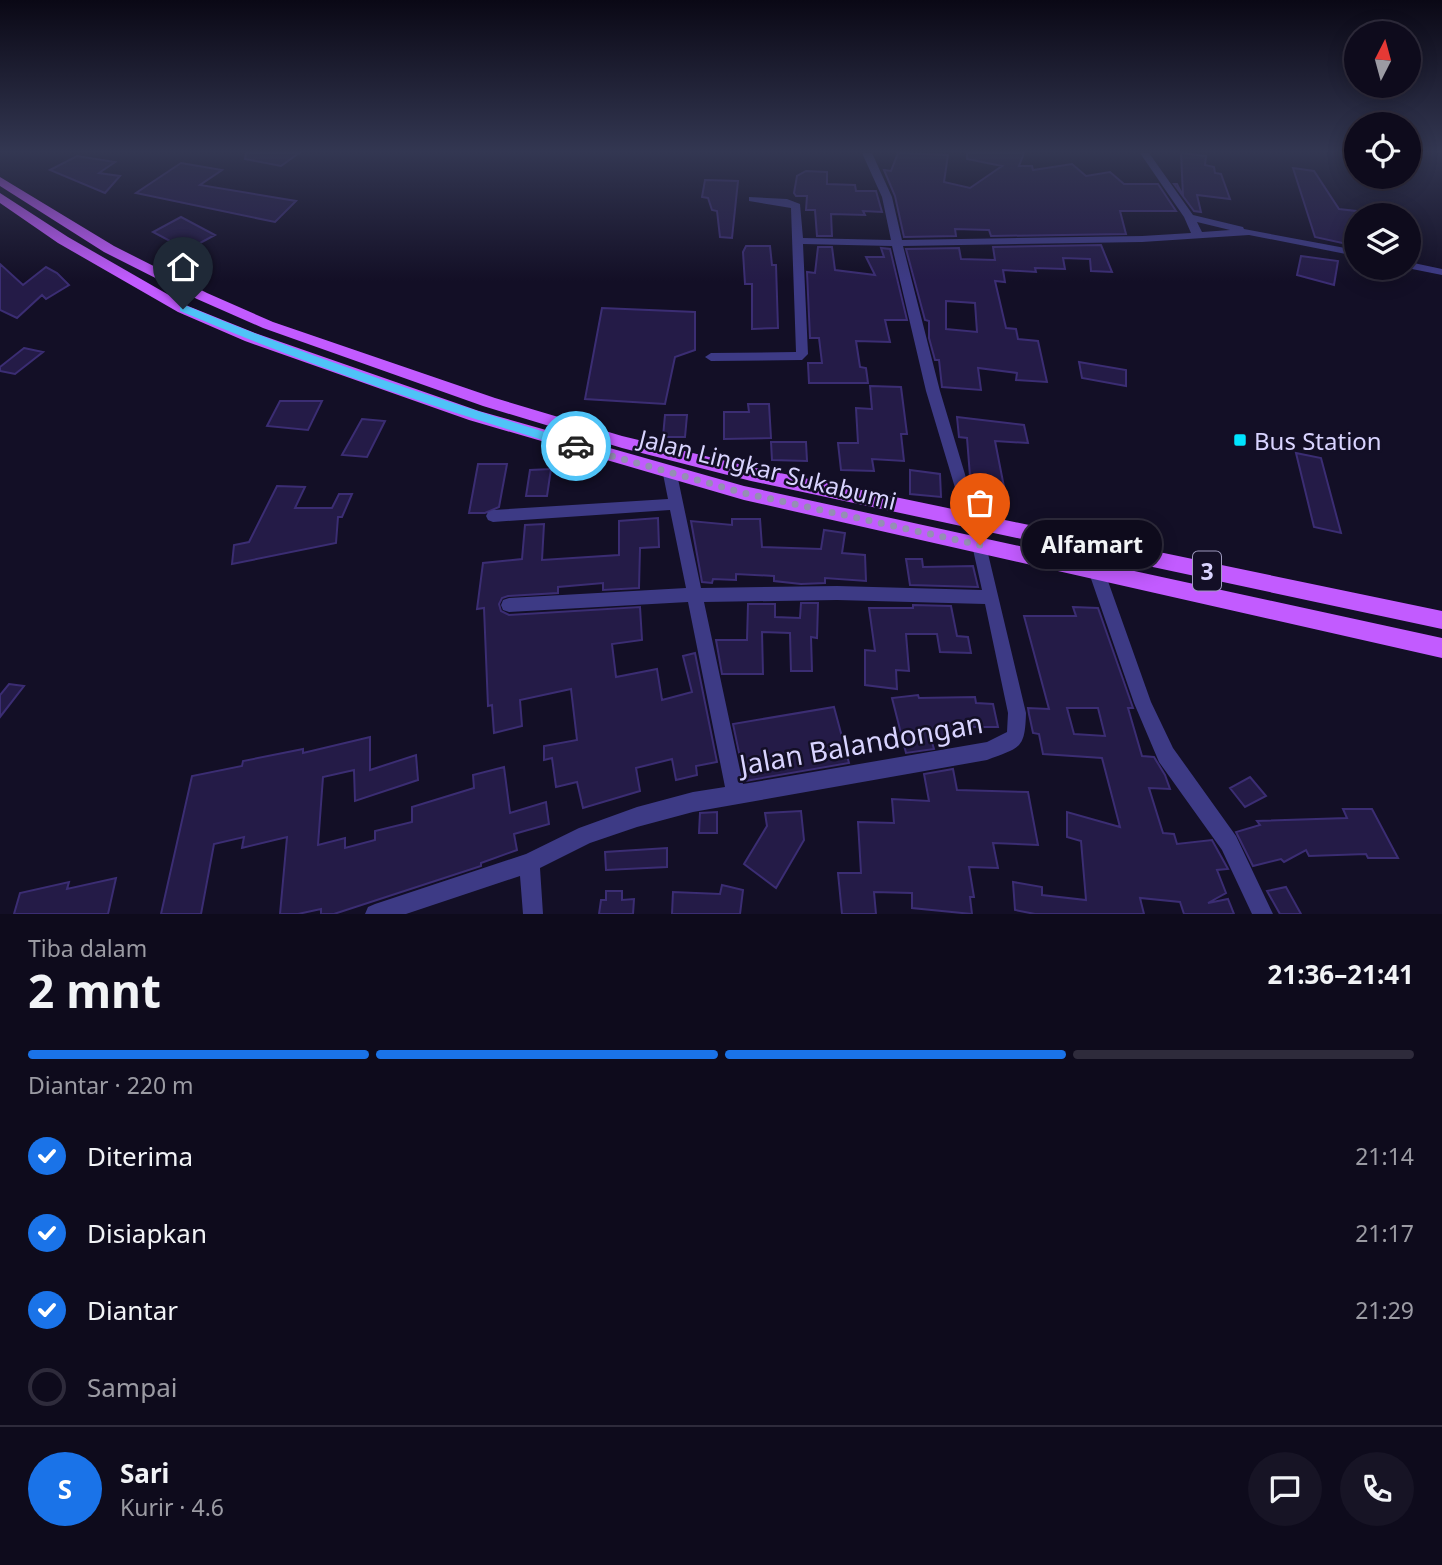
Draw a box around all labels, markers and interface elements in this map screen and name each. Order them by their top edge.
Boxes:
north arrow [1344,21,1421,98]
map controls [1344,21,1421,280]
button: locate [1344,112,1421,189]
button: layers [1344,203,1421,280]
pin [153,237,213,309]
icon: home [164,248,202,286]
courier [541,411,611,481]
street label: Jalan Lingkar Sukabumi [634,421,900,517]
place label: Bus Station [1254,424,1382,457]
icon: car [557,427,595,465]
marker: Bus Station [1232,432,1248,448]
pin [950,473,1010,545]
icon: bag [961,484,999,522]
callout: Alfamart [1022,520,1162,570]
text: Alfamart [1041,528,1143,560]
road number: 3 [1193,552,1221,590]
street label: Jalan Balandongan [733,703,986,784]
text: Tiba dalam [28,932,147,964]
text: 21:36–21:41 [1267,956,1414,992]
text: 2 mnt [28,959,161,1021]
text: Diantar · 220 m [28,1069,194,1101]
icon: check [28,1137,66,1175]
text: Diterima [87,1138,193,1174]
text: 21:14 [1355,1140,1414,1172]
icon: check [28,1214,66,1252]
text: Disiapkan [87,1215,207,1251]
text: 21:17 [1355,1217,1414,1249]
icon: check [28,1291,66,1329]
text: Diantar [87,1292,178,1328]
text: 21:29 [1355,1294,1414,1326]
text: Sampai [87,1369,177,1405]
button: chat [1248,1452,1322,1526]
button: phone [1340,1452,1414,1526]
text: Sari [120,1455,169,1491]
text: S [58,1471,72,1507]
text: Kurir · 4.6 [120,1491,224,1523]

